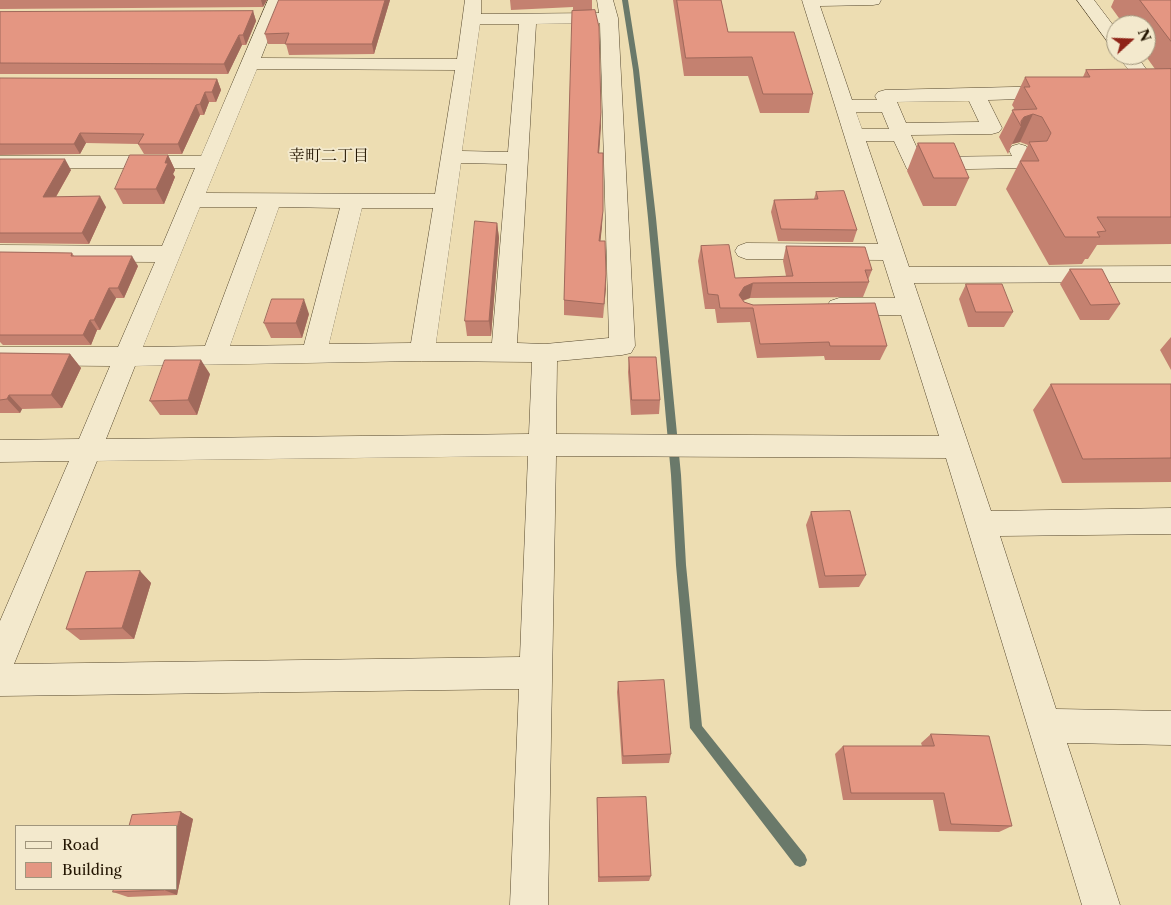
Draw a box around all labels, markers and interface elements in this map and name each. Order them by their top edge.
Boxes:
north arrow [1106,15,1156,65]
text: N [1134,26,1155,44]
district label: 幸町二丁目 [289,146,369,166]
legend [15,825,178,890]
text: Road [62,835,99,854]
text: Building [62,860,122,879]

